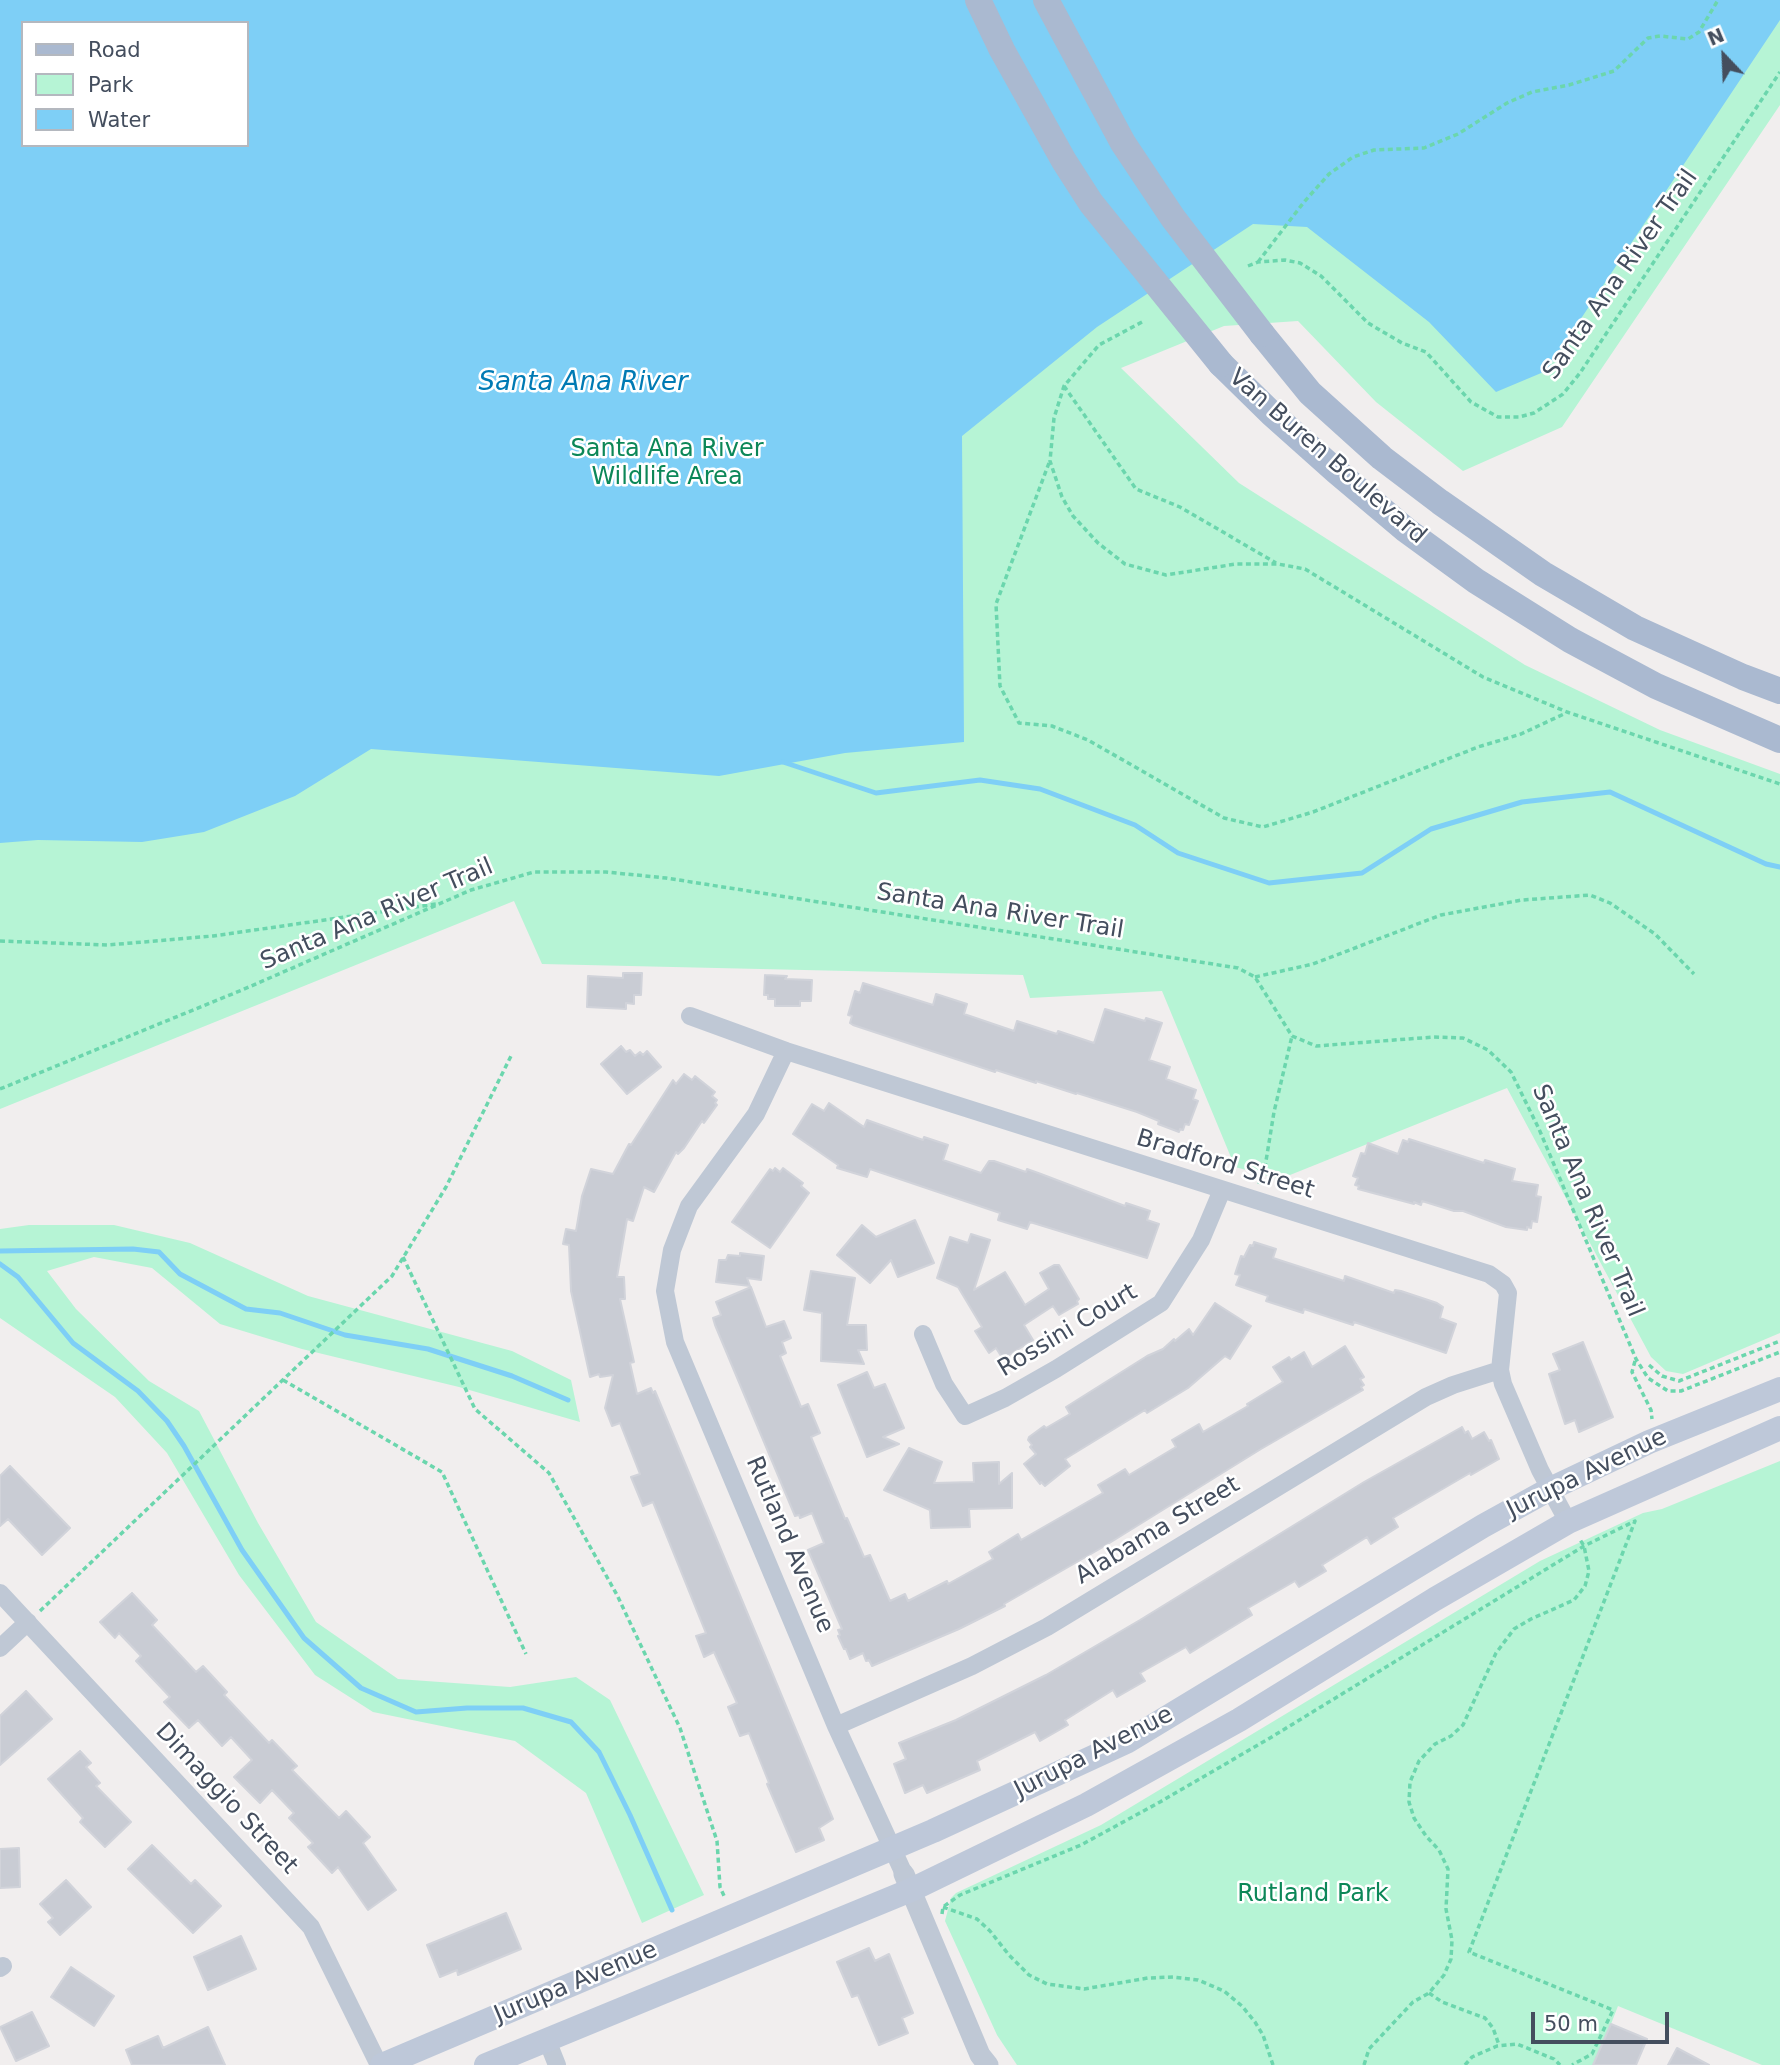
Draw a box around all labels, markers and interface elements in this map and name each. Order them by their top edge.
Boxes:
legend [21,21,248,147]
north arrow [1689,21,1759,91]
text: N [1704,23,1727,50]
text: Road [88,38,141,62]
text: Park [88,73,133,97]
text: Water [88,108,150,132]
street label: Santa Ana River Trail [1538,164,1704,386]
street label: Van Buren Boulevard [1222,363,1432,551]
water label: Santa Ana River [478,367,688,399]
park label: Santa Ana River Wildlife Area [570,436,764,492]
street label: Santa Ana River Trail [256,853,498,977]
street label: Santa Ana River Trail [874,878,1126,946]
street label: Santa Ana River Trail [1525,1080,1649,1322]
street label: Bradford Street [1133,1124,1317,1206]
street label: Rossini Court [993,1278,1143,1384]
street label: Jurupa Avenue [1502,1423,1672,1525]
street label: Rutland Avenue [739,1452,839,1638]
street label: Alabama Street [1071,1471,1245,1591]
street label: Jurupa Avenue [1010,1701,1178,1805]
street label: Dimaggio Street [149,1718,303,1880]
park label: Rutland Park [1237,1881,1389,1909]
street label: Jurupa Avenue [490,1936,662,2030]
scale bar [1535,1998,1673,2042]
text: 50 m [1544,2012,1598,2036]

